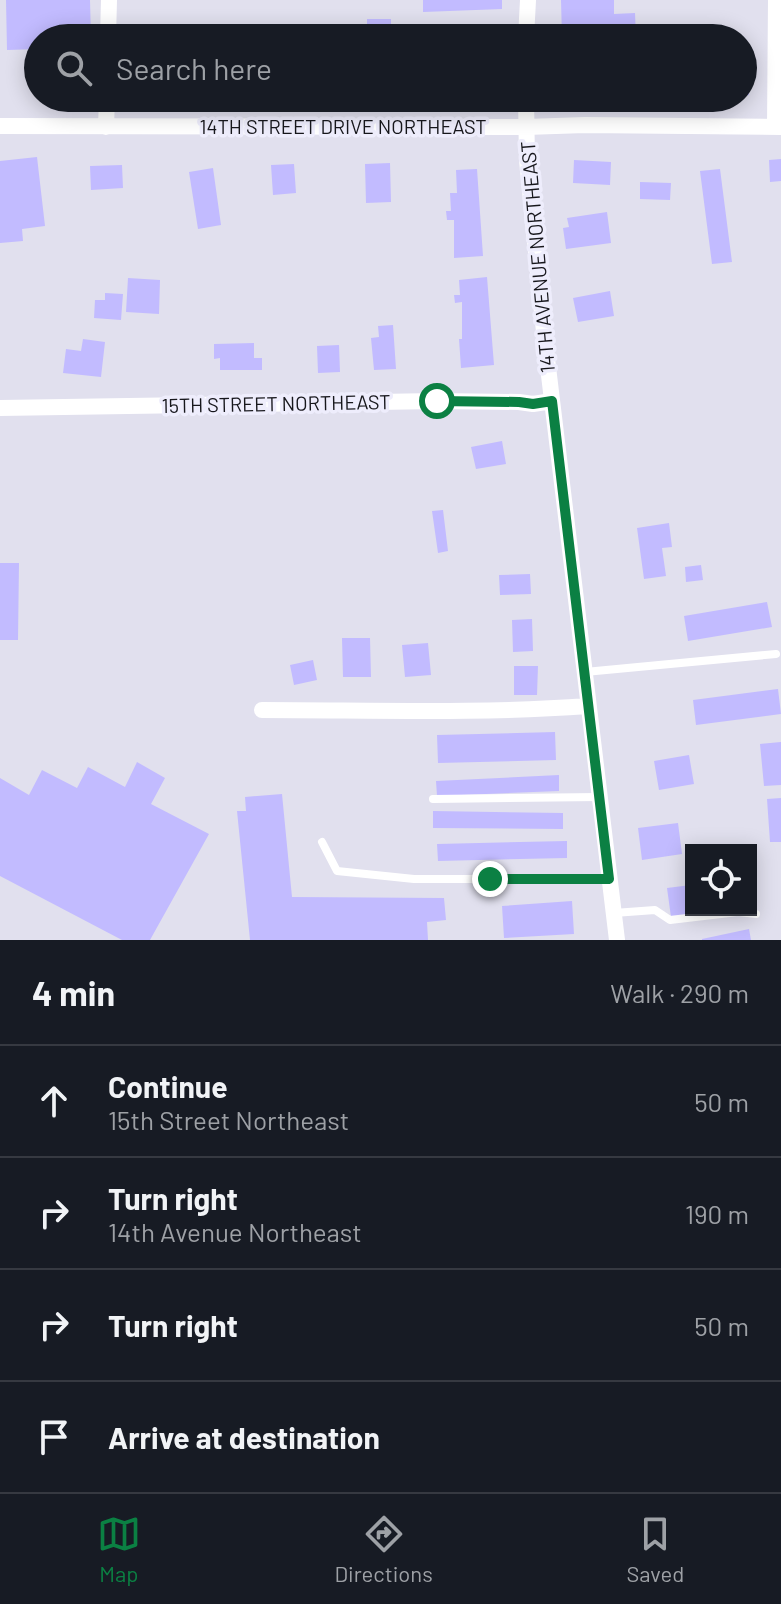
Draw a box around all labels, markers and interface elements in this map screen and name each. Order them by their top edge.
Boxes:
search box [24,24,757,112]
icon: search [52,46,96,90]
text: Search here [116,50,272,86]
street label: 14TH STREET DRIVE NORTHEAST [199,114,487,138]
street label: 14TH AVENUE NORTHEAST [515,140,559,374]
route start [419,383,455,419]
street label: 15TH STREET NORTHEAST [161,389,391,417]
map controls [685,844,757,916]
button: locate [685,844,757,916]
route end [472,861,508,897]
text: 4 min [32,972,115,1013]
text: Walk · 290 m [610,977,749,1008]
text: Continue [108,1068,228,1104]
icon: ahead [32,1079,76,1123]
text: 50 m [694,1086,749,1117]
text: 15th Street Northeast [108,1104,349,1135]
text: Turn right [108,1180,238,1216]
icon: right [32,1191,76,1235]
text: 190 m [685,1198,749,1229]
text: 14th Avenue Northeast [108,1216,362,1247]
icon: right [32,1303,76,1347]
text: Turn right [108,1307,238,1343]
text: 50 m [694,1310,749,1341]
icon: arrive [32,1415,76,1459]
text: Arrive at destination [108,1419,380,1455]
tab: Map [97,1512,141,1586]
tab: Directions [334,1512,433,1586]
tab: Saved [626,1512,684,1586]

